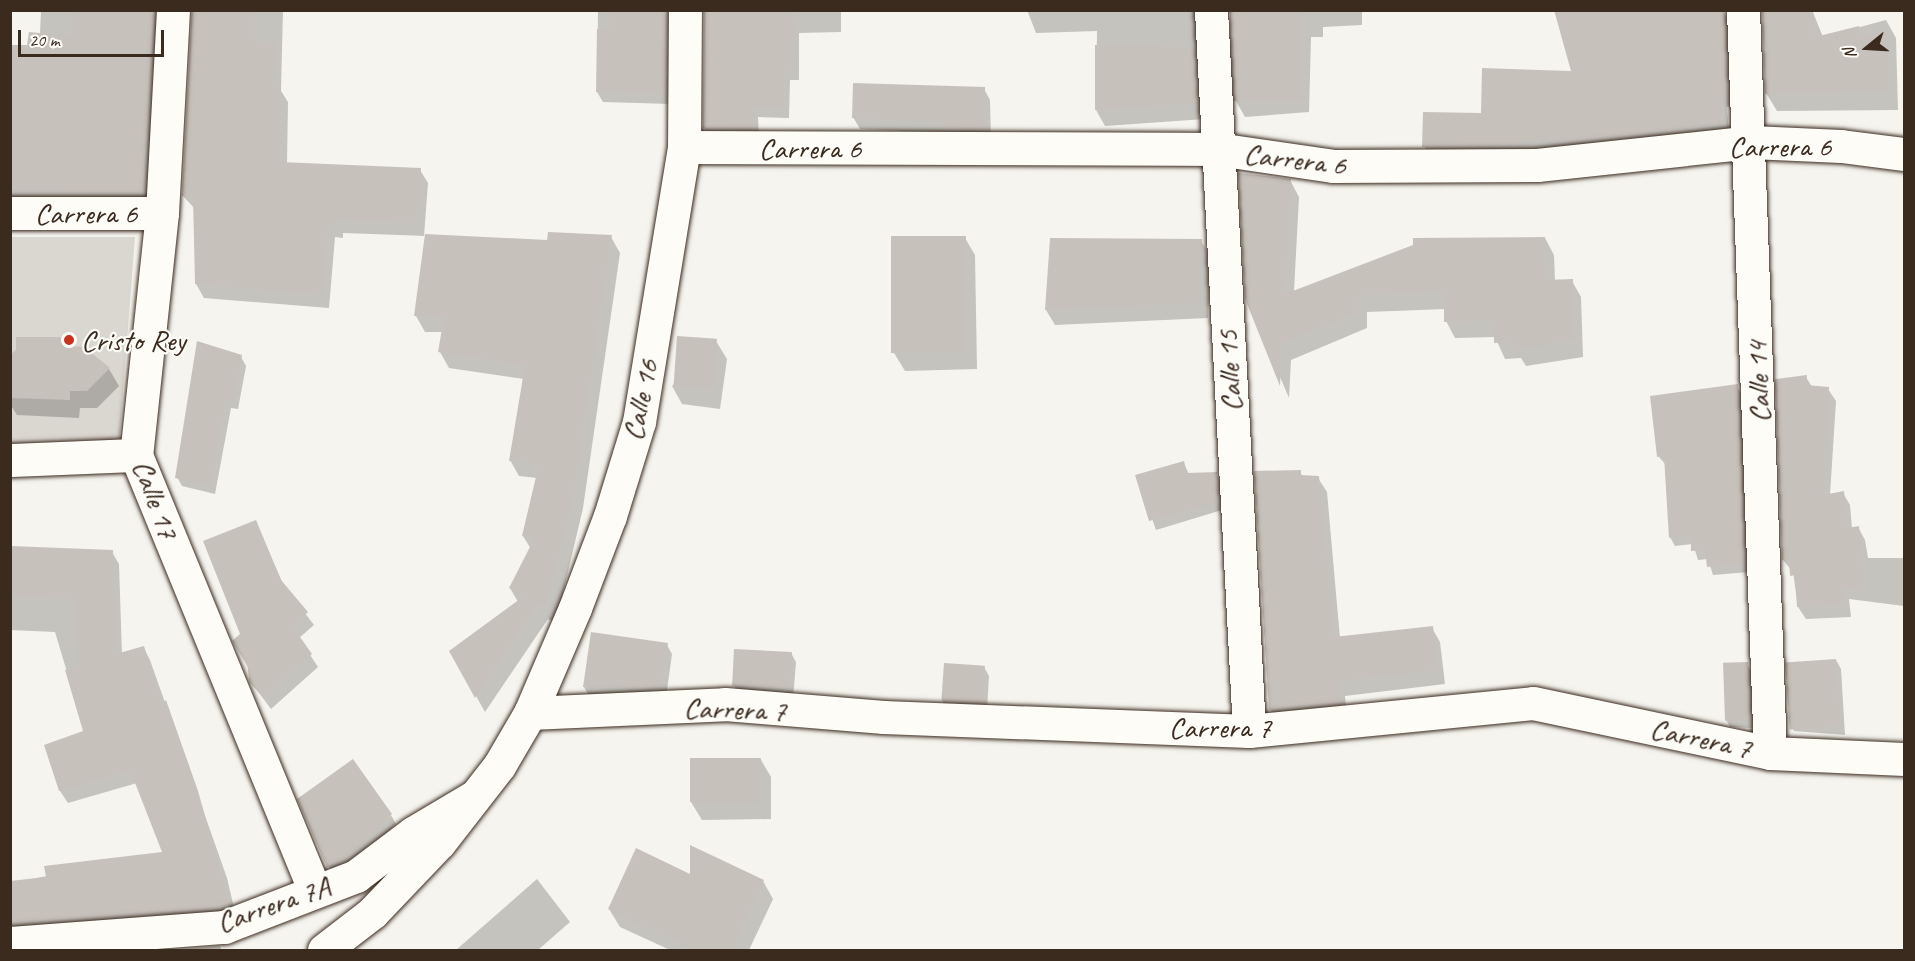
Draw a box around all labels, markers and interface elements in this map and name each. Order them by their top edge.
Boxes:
scale bar [21,18,166,56]
north arrow [1837,18,1897,78]
text: 20 m [29,29,60,51]
text: N [1839,46,1861,61]
street label: Carrera 6 [1729,128,1831,164]
street label: Carrera 6 [759,130,861,166]
street label: Carrera 6 [1242,135,1348,183]
street label: Carrera 6 [35,195,137,231]
place label: Cristo Rey [81,322,186,358]
street label: Calle 15 [1209,329,1249,413]
marker: Cristo Rey [62,333,76,347]
street label: Calle 14 [1739,341,1777,423]
street label: Calle 16 [614,356,666,444]
street label: Calle 17 [125,455,187,543]
street label: Carrera 7 [683,689,787,729]
street label: Carrera 7 [1169,709,1271,745]
street label: Carrera 7 [1647,710,1755,766]
street label: Carrera 7A [212,868,334,940]

